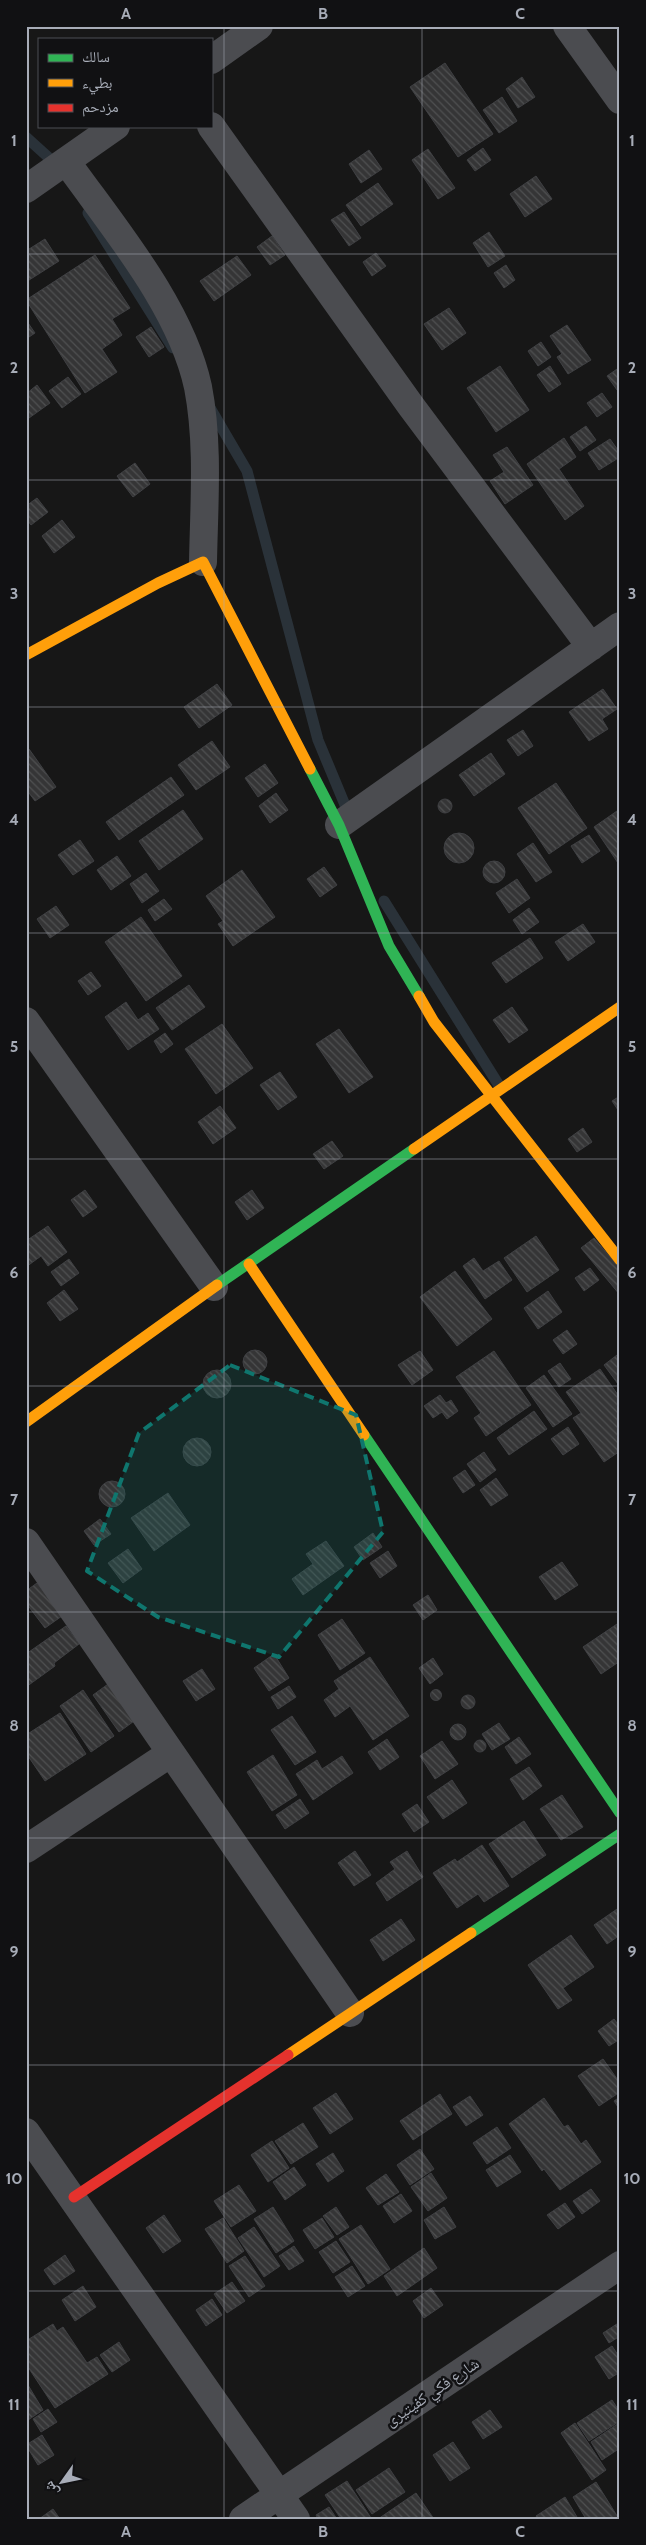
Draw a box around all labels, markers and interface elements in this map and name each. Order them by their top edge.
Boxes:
text: A [121,4,131,23]
text: B [318,4,328,23]
text: C [515,4,525,23]
legend [38,38,212,128]
text: سالك [82,48,110,66]
text: بطيء [82,74,112,95]
text: مزدحم [82,98,119,117]
text: 1 [11,131,17,150]
text: 1 [629,131,635,150]
text: 2 [10,358,18,377]
text: 2 [628,358,636,377]
text: 3 [10,584,18,603]
text: 3 [628,584,636,603]
text: 4 [9,810,19,829]
text: 4 [627,810,637,829]
text: 5 [10,1037,18,1056]
text: 5 [628,1037,636,1056]
text: 6 [10,1263,19,1282]
text: 6 [628,1263,637,1282]
text: 7 [10,1490,19,1509]
text: 7 [628,1490,637,1509]
text: 8 [9,1716,19,1735]
text: 8 [627,1716,637,1735]
text: 9 [10,1942,19,1961]
text: 9 [628,1942,637,1961]
text: 10 [5,2169,23,2188]
text: 10 [623,2169,641,2188]
street label: شارع فكي كفيتيرى [381,2354,484,2433]
text: 11 [8,2395,20,2414]
text: 11 [626,2395,638,2414]
north arrow [38,2458,88,2508]
text: ش [39,2478,63,2500]
text: A [121,2522,131,2541]
text: B [318,2522,328,2541]
text: C [515,2522,525,2541]

